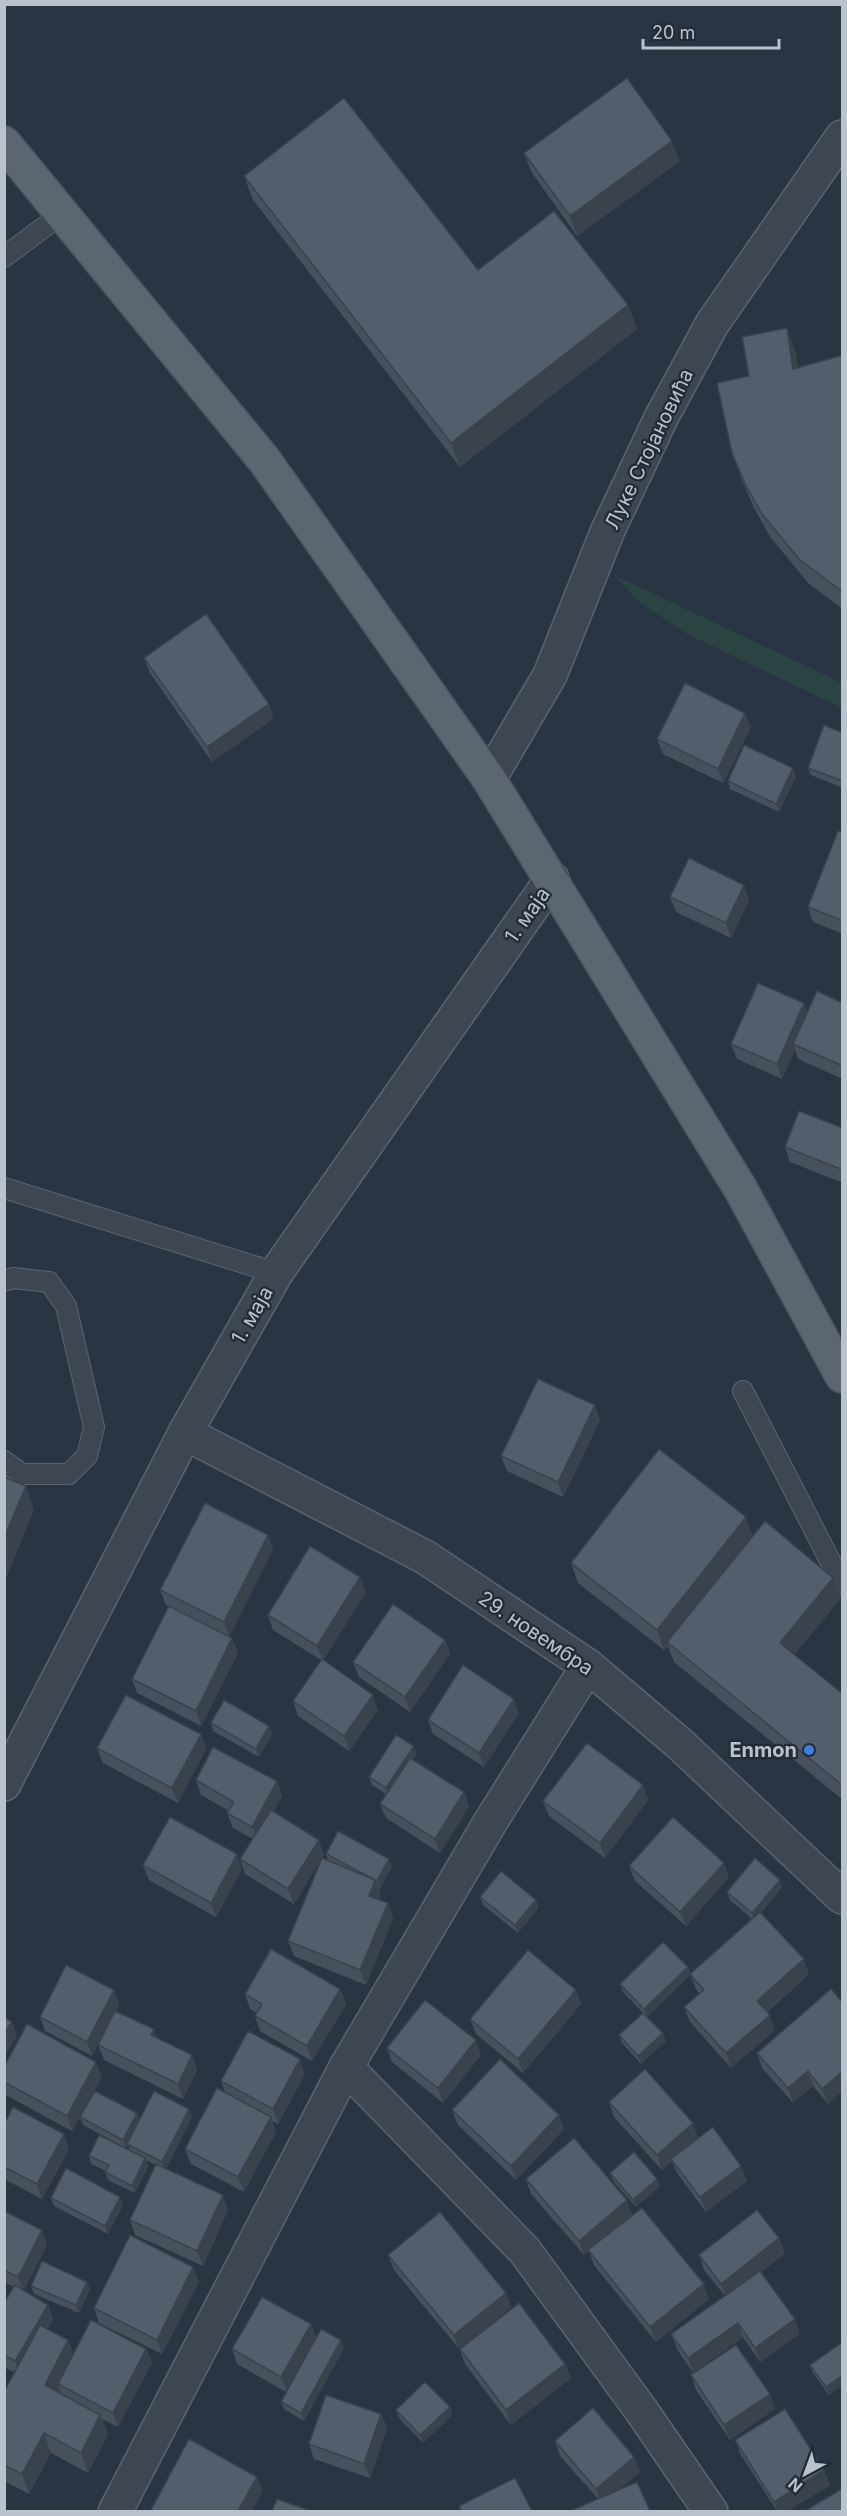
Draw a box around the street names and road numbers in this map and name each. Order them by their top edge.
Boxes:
street label: Луке Стојановића [600,365,698,533]
street label: 1. маја [499,883,555,947]
street label: 1. маја [226,1282,278,1348]
street label: 29. новембра [474,1586,598,1680]

